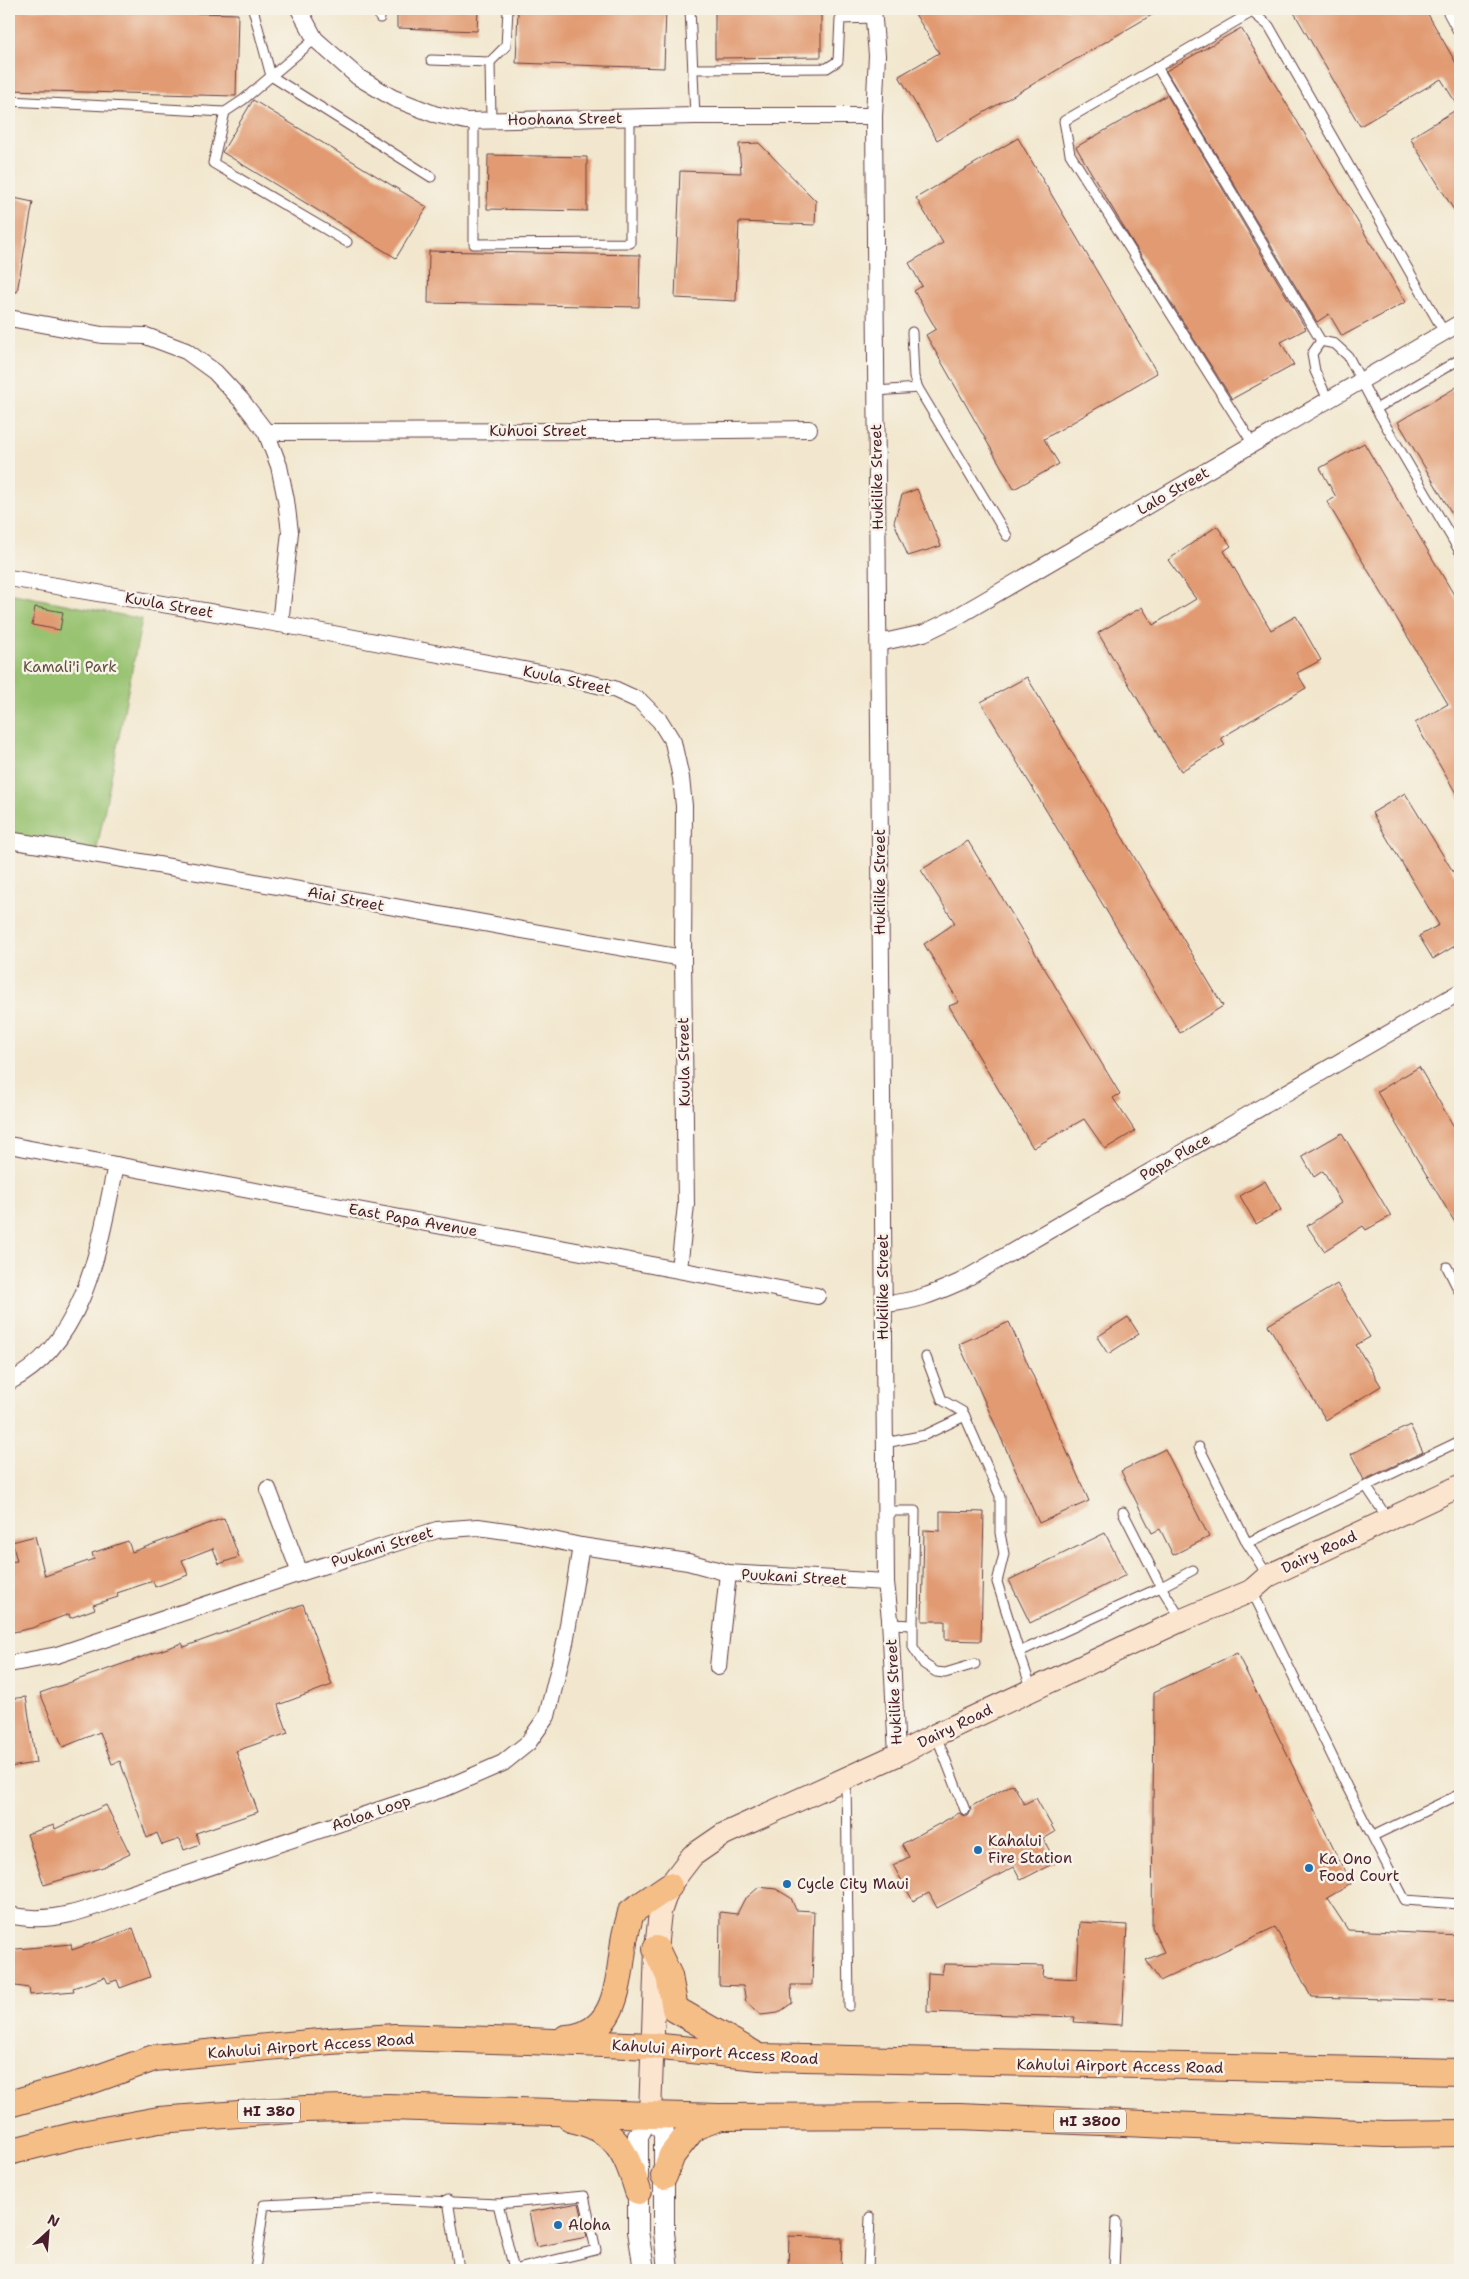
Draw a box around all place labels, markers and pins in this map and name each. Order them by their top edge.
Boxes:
place label: Kahalui Fire Station [988,1831,1072,1868]
marker: Kahalui Fire Station [972,1844,984,1856]
place label: Ka Ono Food Court [1319,1849,1399,1886]
marker: Ka Ono Food Court [1303,1862,1315,1874]
place label: Cycle City Maui [797,1874,909,1894]
marker: Cycle City Maui [781,1878,793,1890]
place label: Aloha [568,2215,611,2235]
marker: Aloha [552,2219,564,2231]

